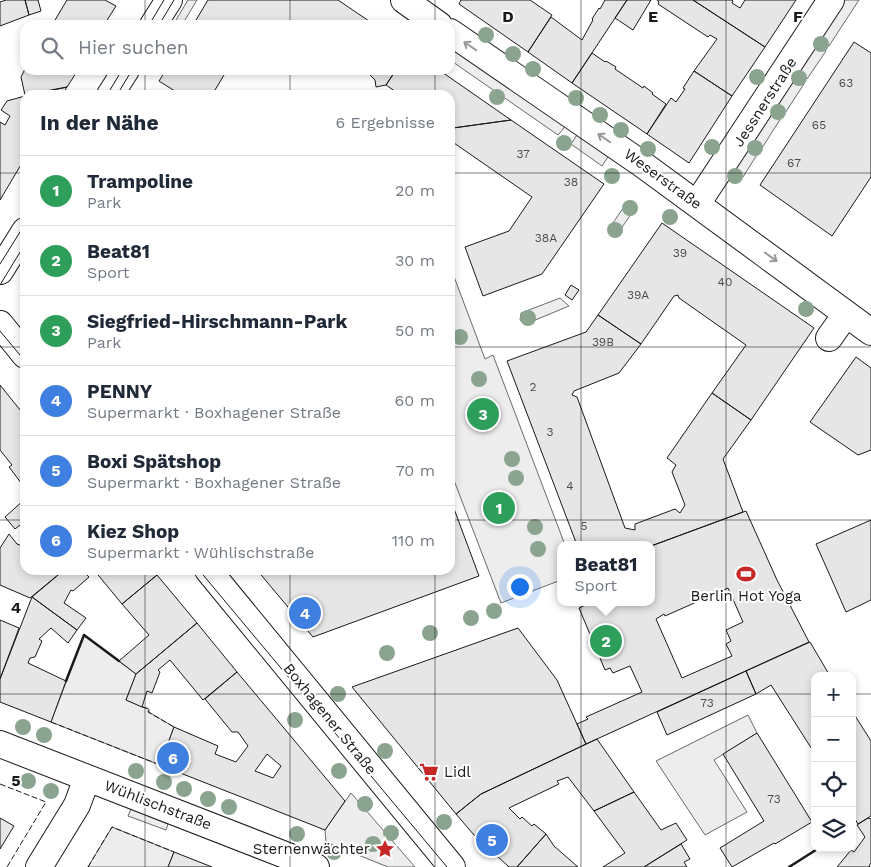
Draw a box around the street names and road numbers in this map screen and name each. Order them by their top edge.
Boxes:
street label: Jessnerstraße [729,54,801,150]
street label: Weserstraße [621,145,705,213]
street label: Boxhagener Straße [280,660,380,778]
street label: Wühlischstraße [102,776,214,834]

